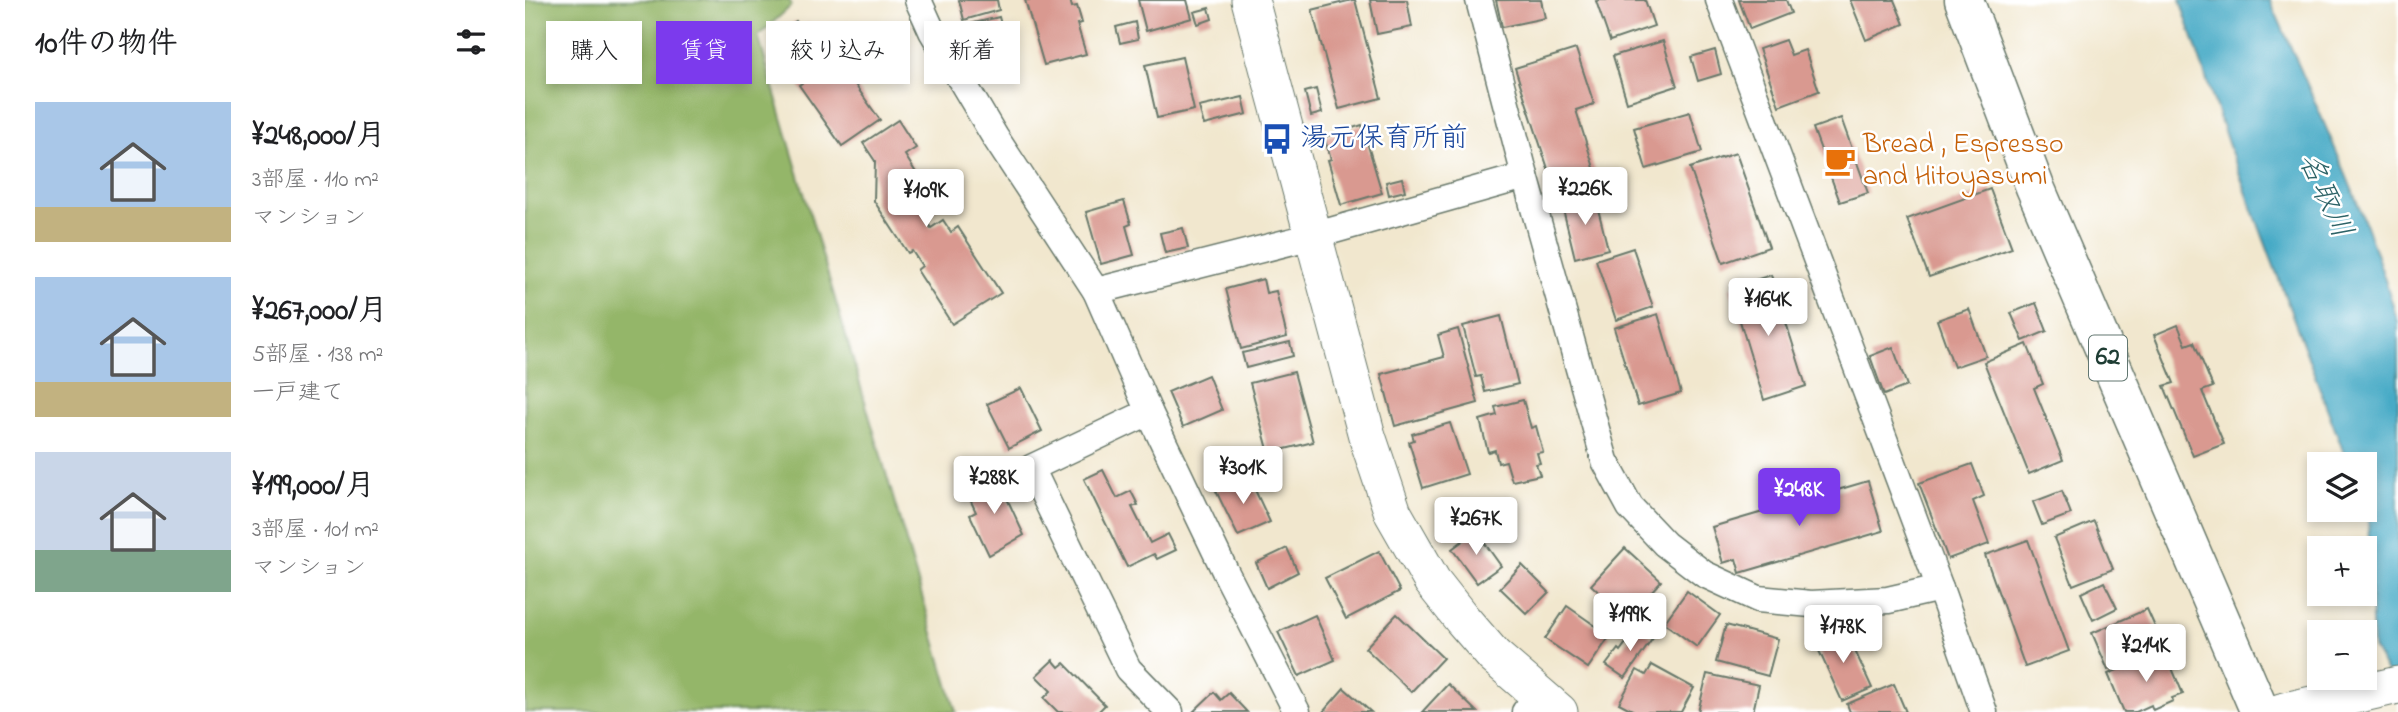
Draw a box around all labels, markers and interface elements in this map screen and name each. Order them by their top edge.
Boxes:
chip: 購入 [546,21,642,84]
chip: 賃貸 [656,21,752,84]
chip: 絞り込み [766,21,910,84]
chip: 新着 [924,21,1020,84]
text: 10件の物件 [35,23,178,67]
icon: filters [452,23,490,61]
text: ¥248,000/月 [252,115,386,159]
place label: 湯元保育所前 [1300,119,1468,160]
bus stop icon: 湯元保育所前 [1260,122,1294,156]
place label: Bread , Espresso and Hitoyasumi [1862,125,2063,198]
icon: home [91,130,175,214]
cafe icon: Bread , Espresso and Hitoyasumi [1823,144,1857,178]
water label: 名取川 [2286,146,2362,246]
text: 3部屋 · 110 m² [252,164,379,197]
pin: ¥226K [1536,168,1634,227]
pin: ¥109K [877,170,975,229]
text: ¥226K [1558,173,1612,206]
text: ¥109K [904,175,948,208]
text: マンション [252,202,366,235]
pin: ¥164K [1719,278,1817,338]
text: ¥164K [1744,284,1792,317]
text: ¥267,000/月 [252,290,388,334]
icon: home [91,305,175,389]
road number: 62 [2089,336,2127,380]
text: 5部屋 · 138 m² [252,339,383,372]
text: 一戸建て [252,377,344,410]
pin: ¥301K [1194,447,1292,506]
text: ¥301K [1220,452,1266,485]
map controls [2307,452,2377,690]
button: layers [2307,452,2377,522]
pin: ¥288K [945,456,1043,516]
text: ¥288K [970,462,1018,495]
text: ¥199,000/月 [252,465,375,509]
pin: ¥248K [1750,468,1848,528]
text: ¥248K [1774,474,1824,507]
icon: home [91,480,175,564]
pin: ¥267K [1427,498,1525,557]
text: ¥267K [1450,503,1502,536]
text: 3部屋 · 101 m² [252,514,379,547]
button: + [2307,536,2377,606]
text: マンション [252,552,366,585]
pin: ¥199K [1581,594,1679,653]
text: ¥199K [1609,599,1651,632]
pin: ¥178K [1794,606,1892,665]
text: ¥178K [1820,611,1866,644]
button: − [2307,620,2377,690]
pin: ¥214K [2097,624,2195,684]
text: ¥214K [2122,630,2170,663]

